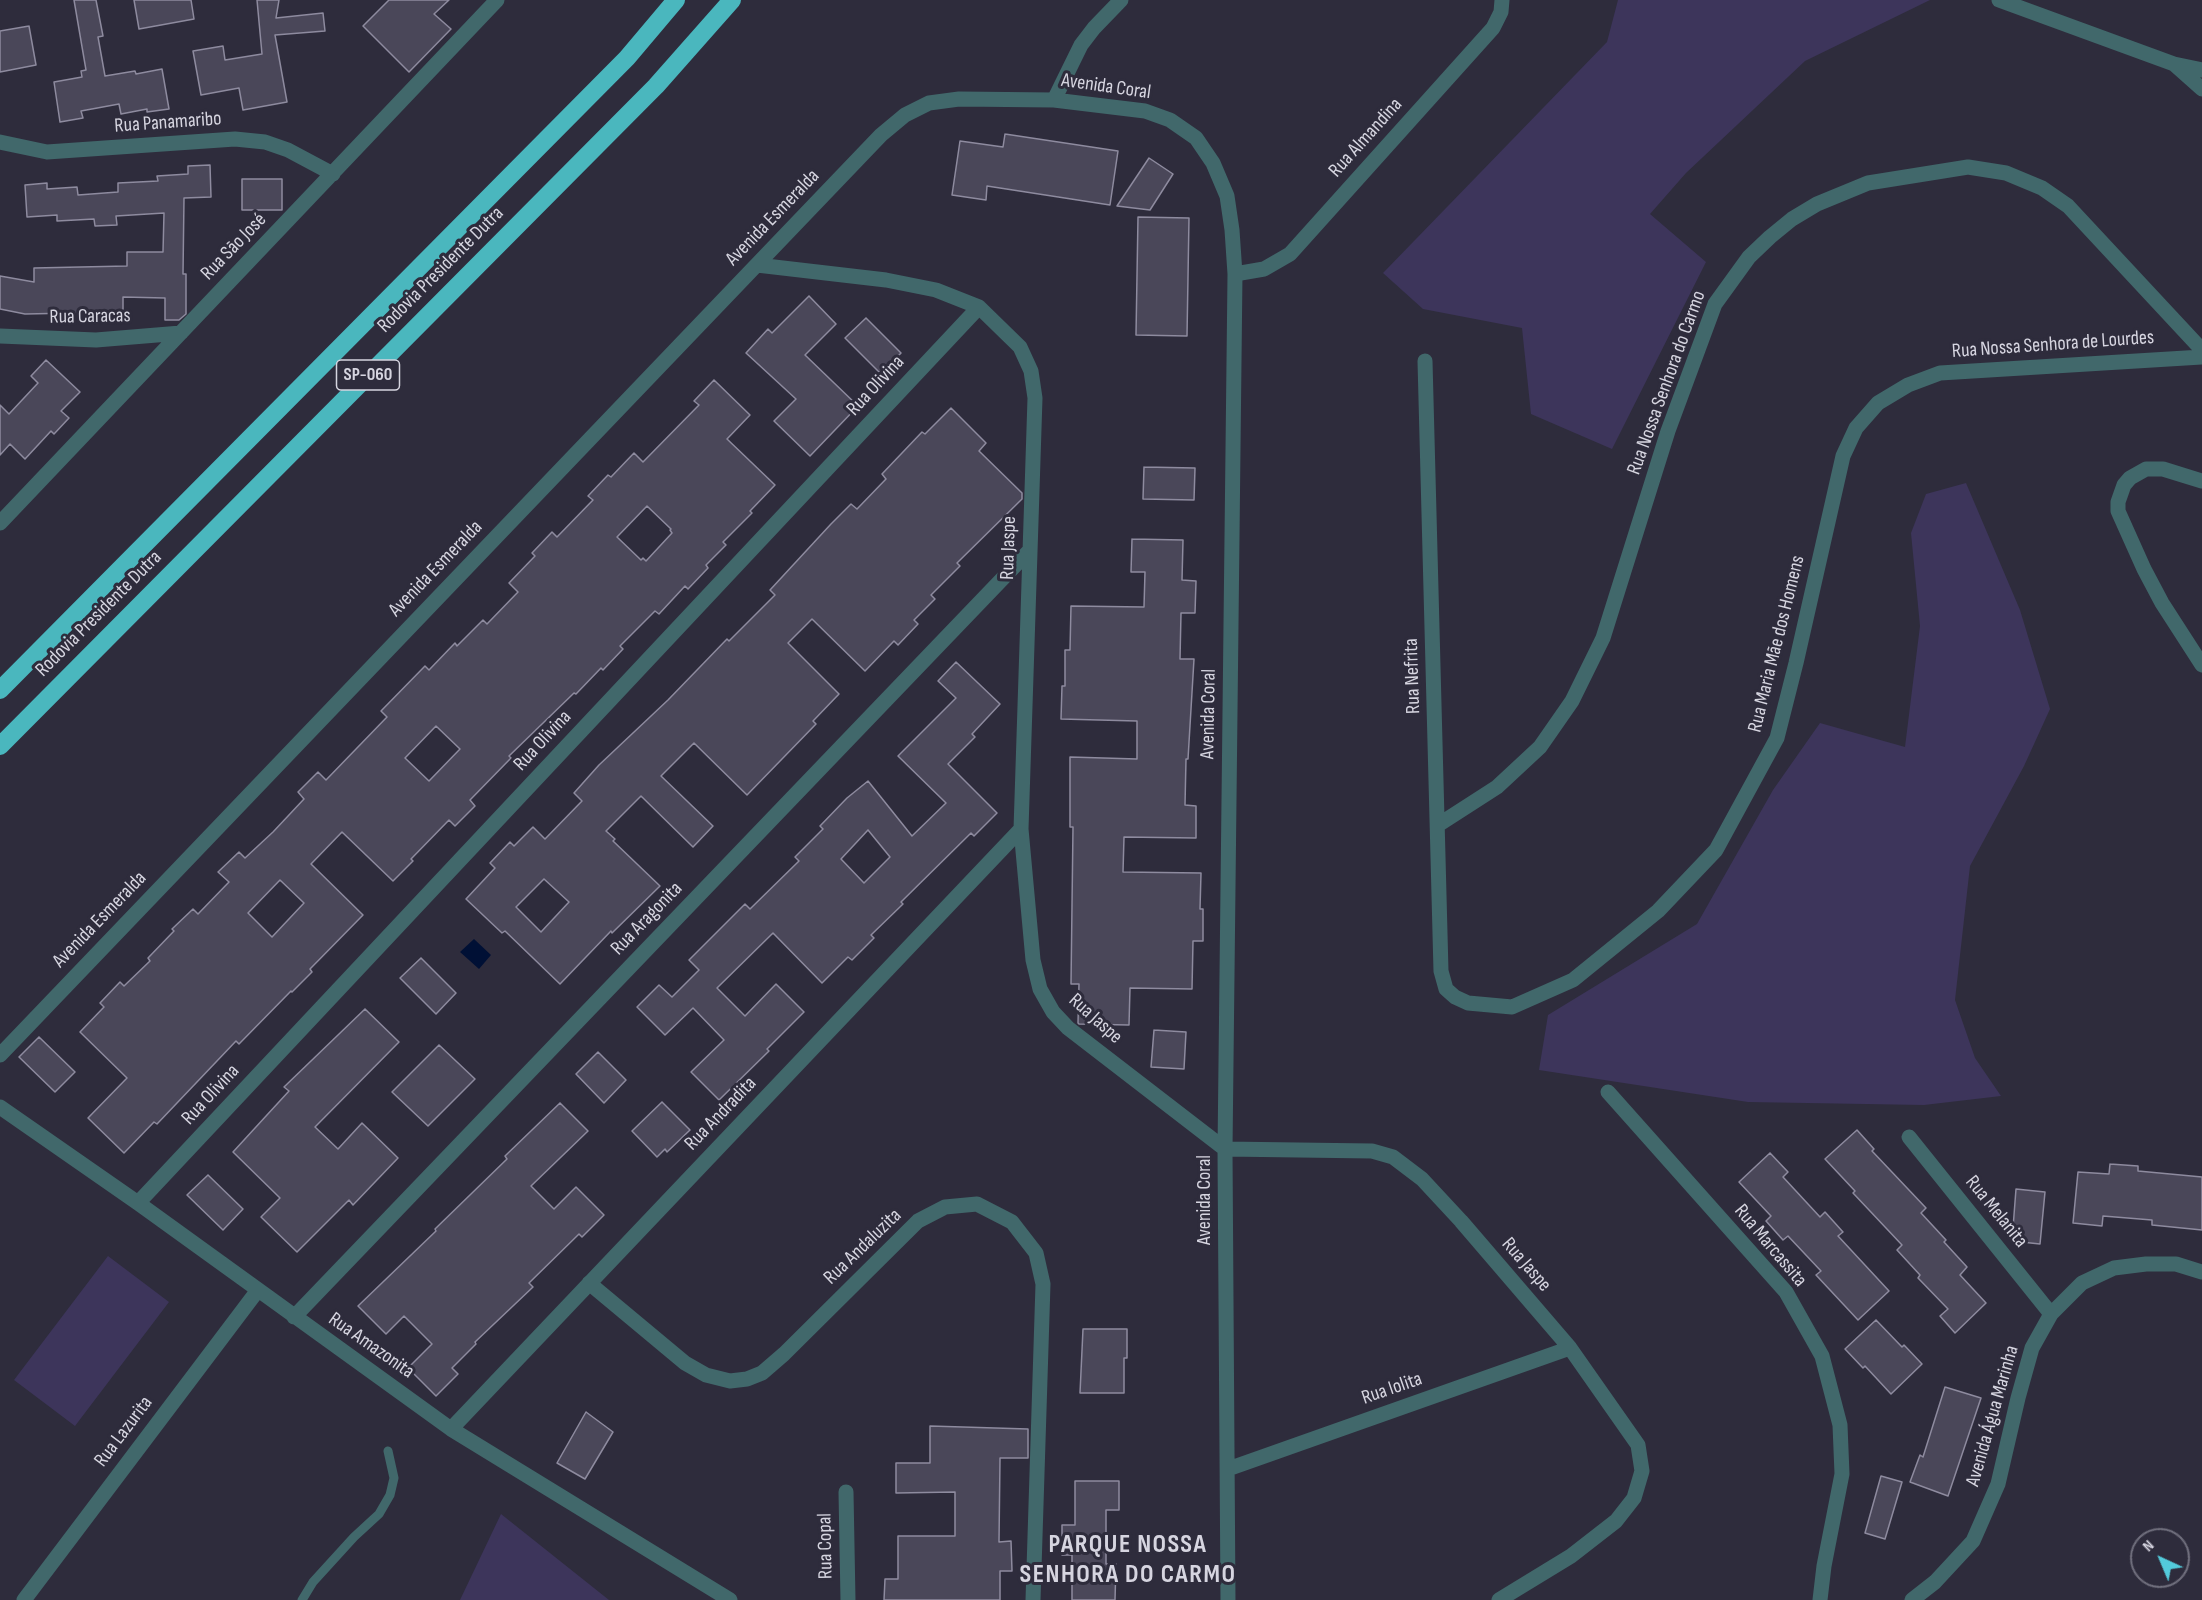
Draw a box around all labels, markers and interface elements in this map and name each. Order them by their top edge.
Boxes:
street label: Avenida Coral [1060,69,1152,105]
street label: Rua Almandina [1324,93,1408,183]
street label: Rua Panamaribo [114,107,222,139]
street label: Avenida Esmeralda [721,165,825,271]
street label: Rodovia Presidente Dutra [373,202,509,338]
street label: Rua São José [196,209,272,285]
street label: Rua Nossa Senhora do Carmo [1623,288,1711,478]
street label: Rua Caracas [49,304,131,330]
street label: Rua Nossa Senhora de Lourdes [1951,326,2155,364]
street label: Rua Olivina [842,351,910,421]
road number: SP-060 [336,360,400,390]
street label: Avenida Esmeralda [384,516,488,622]
street label: Rua Jaspe [996,516,1022,580]
street label: Rodovia Presidente Dutra [31,546,167,682]
street label: Rua Maria Mãe dos Homens [1743,553,1811,735]
street label: Rua Nefrita [1400,638,1426,714]
street label: Avenida Coral [1196,669,1222,759]
street label: Rua Olivina [509,706,577,776]
street label: Avenida Esmeralda [48,867,152,973]
street label: Rua Aragonita [606,877,688,961]
street label: Rua Jaspe [1063,989,1127,1049]
street label: Rua Olivina [177,1060,245,1130]
street label: Rua Andradita [680,1072,762,1156]
street label: Avenida Coral [1193,1155,1217,1245]
street label: Rua Melanita [1960,1171,2032,1253]
street label: Rua Marcassita [1729,1200,1811,1292]
street label: Rua Andaluzita [819,1204,907,1290]
street label: Rua Jaspe [1496,1233,1556,1297]
street label: Rua Amazonita [324,1308,418,1384]
street label: Avenida Água Marinha [1961,1343,2025,1489]
street label: Rua Iolita [1359,1367,1425,1411]
street label: Rua Lazurita [90,1392,158,1472]
street label: Rua Copal [813,1513,839,1579]
north arrow [2130,1528,2190,1588]
district label: PARQUE NOSSA SENHORA DO CARMO [1020,1529,1236,1590]
text: N [2139,1536,2158,1556]

